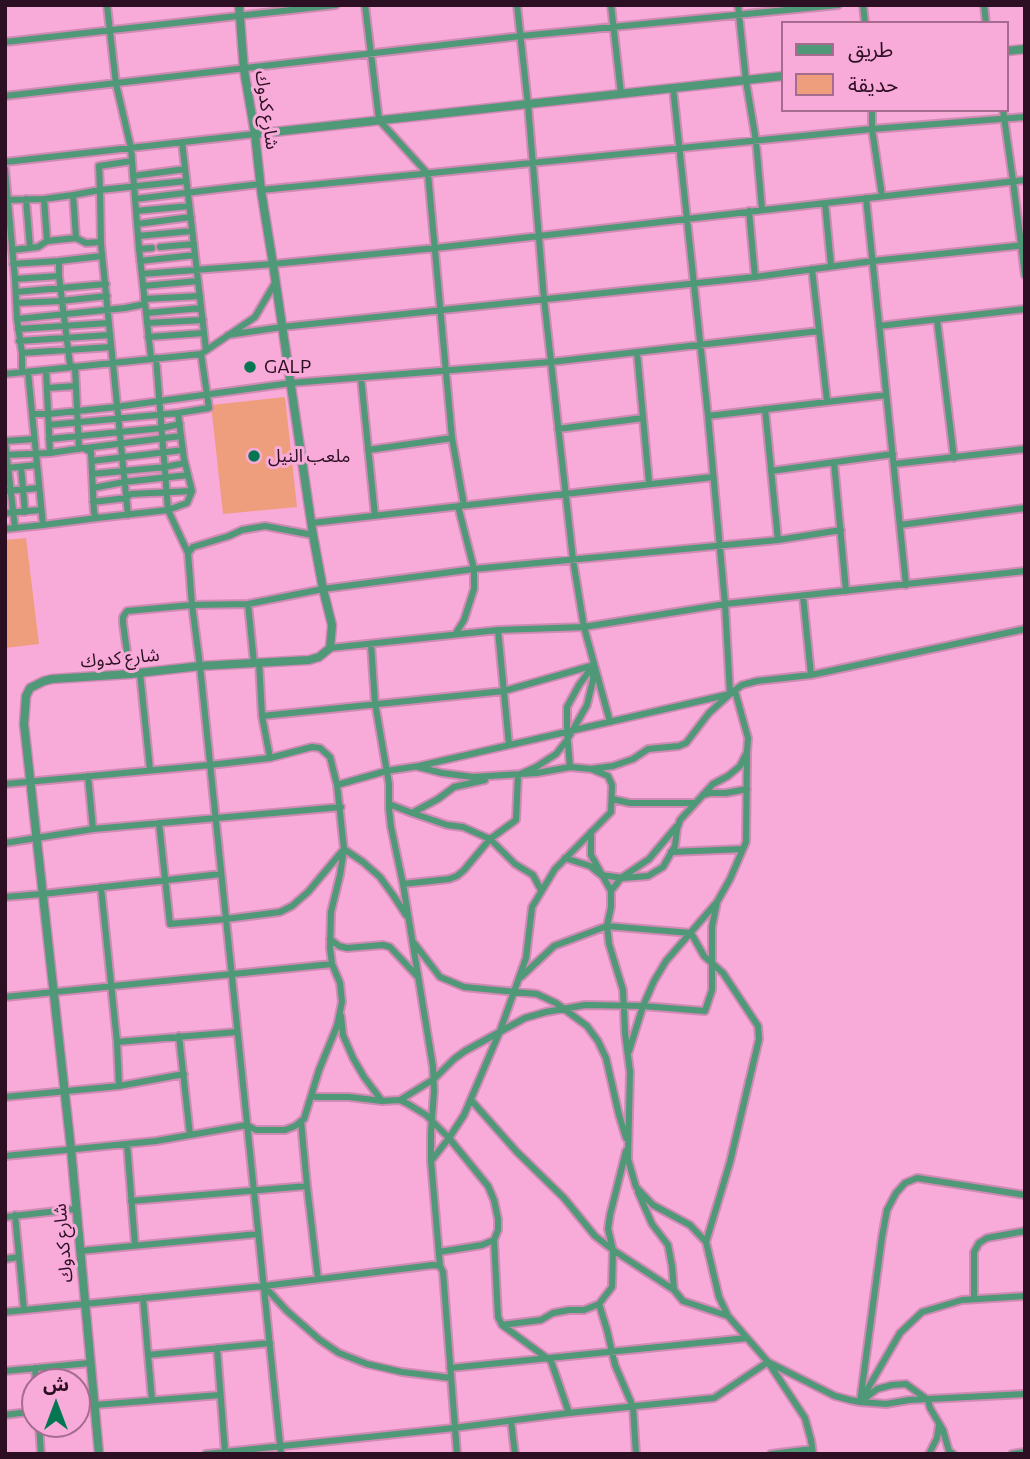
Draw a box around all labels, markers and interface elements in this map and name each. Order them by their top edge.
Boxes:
legend [782,21,1009,112]
text: طريق [848,36,893,61]
street label: شارع كدوك [251,69,283,151]
text: حديقة [848,71,898,96]
place label: GALP [264,356,311,378]
marker: GALP [242,359,258,375]
place label: ملعب النيل [268,445,350,467]
marker: ملعب النيل [246,448,262,464]
street label: شارع كدوك [79,644,161,672]
street label: شارع كدوك [49,1202,77,1284]
north arrow [21,1368,91,1438]
text: ش [43,1372,69,1395]

